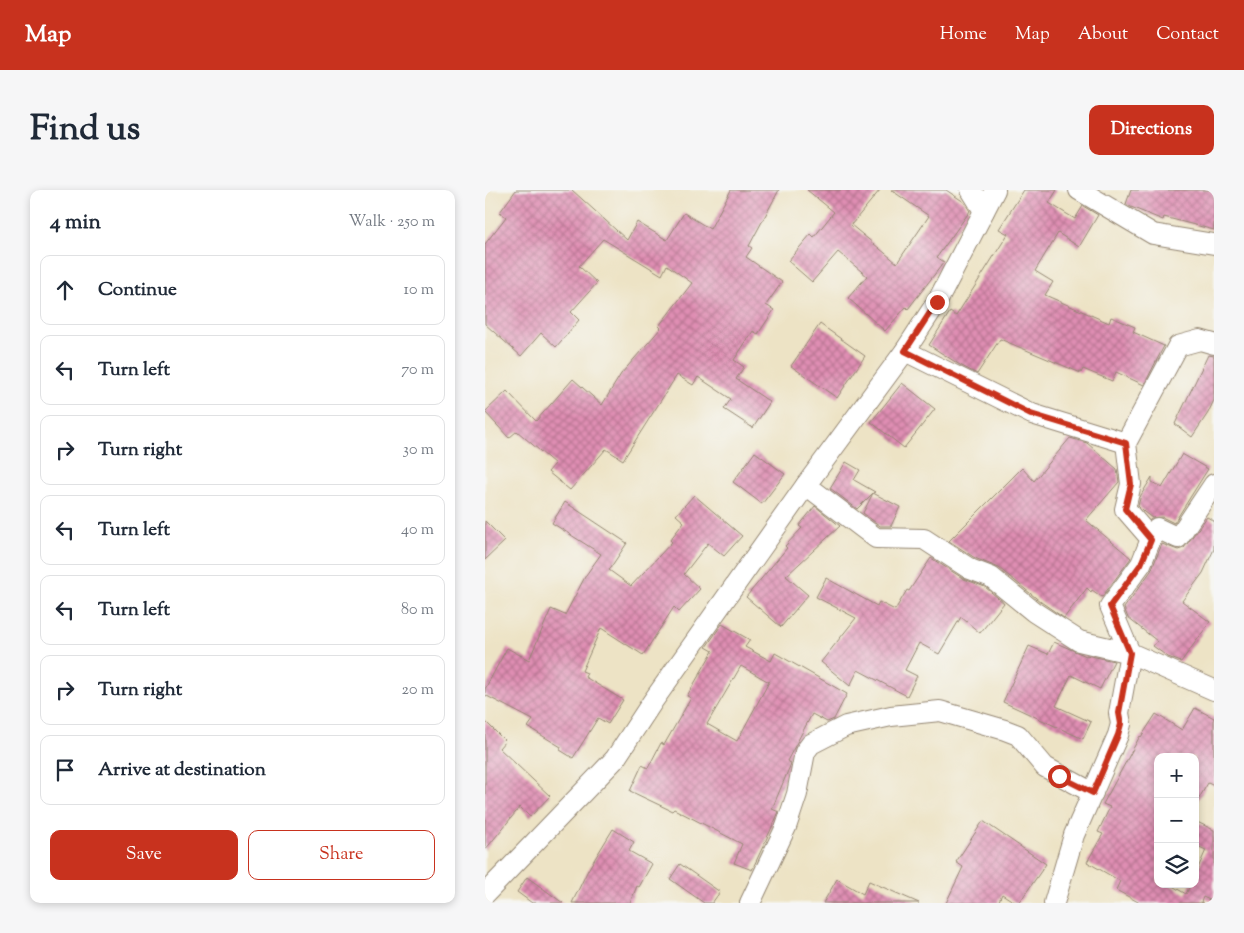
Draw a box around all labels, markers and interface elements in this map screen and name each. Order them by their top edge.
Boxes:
text: Map [25,18,71,52]
text: Home [940,22,987,48]
text: Map [1015,22,1050,48]
text: About [1078,22,1128,48]
text: Contact [1156,22,1219,48]
text: Find us [30,105,140,156]
button: Directions [1089,105,1214,155]
text: 4 min [50,208,101,238]
text: Walk · 250 m [349,211,435,234]
icon: ahead [51,276,79,304]
text: Continue [98,277,177,304]
text: 10 m [404,279,434,302]
route end [926,291,949,314]
icon: left [51,356,79,384]
text: Turn left [98,357,170,384]
text: 70 m [401,359,434,382]
icon: right [51,436,79,464]
text: Turn right [98,437,182,464]
text: 30 m [403,439,434,462]
icon: left [51,516,79,544]
text: Turn left [98,517,170,544]
text: 40 m [401,519,434,542]
icon: left [51,596,79,624]
text: Turn left [98,597,170,624]
text: 80 m [401,599,434,622]
icon: right [51,676,79,704]
text: Turn right [98,677,182,704]
text: 20 m [401,679,434,702]
map controls [1154,753,1199,888]
button: + [1154,753,1199,798]
icon: arrive [51,756,79,784]
text: Arrive at destination [98,757,266,784]
route start [1048,765,1071,788]
button: − [1154,798,1199,843]
button: Save [50,830,238,880]
button: Share [248,830,435,880]
button: layers [1154,843,1199,888]

